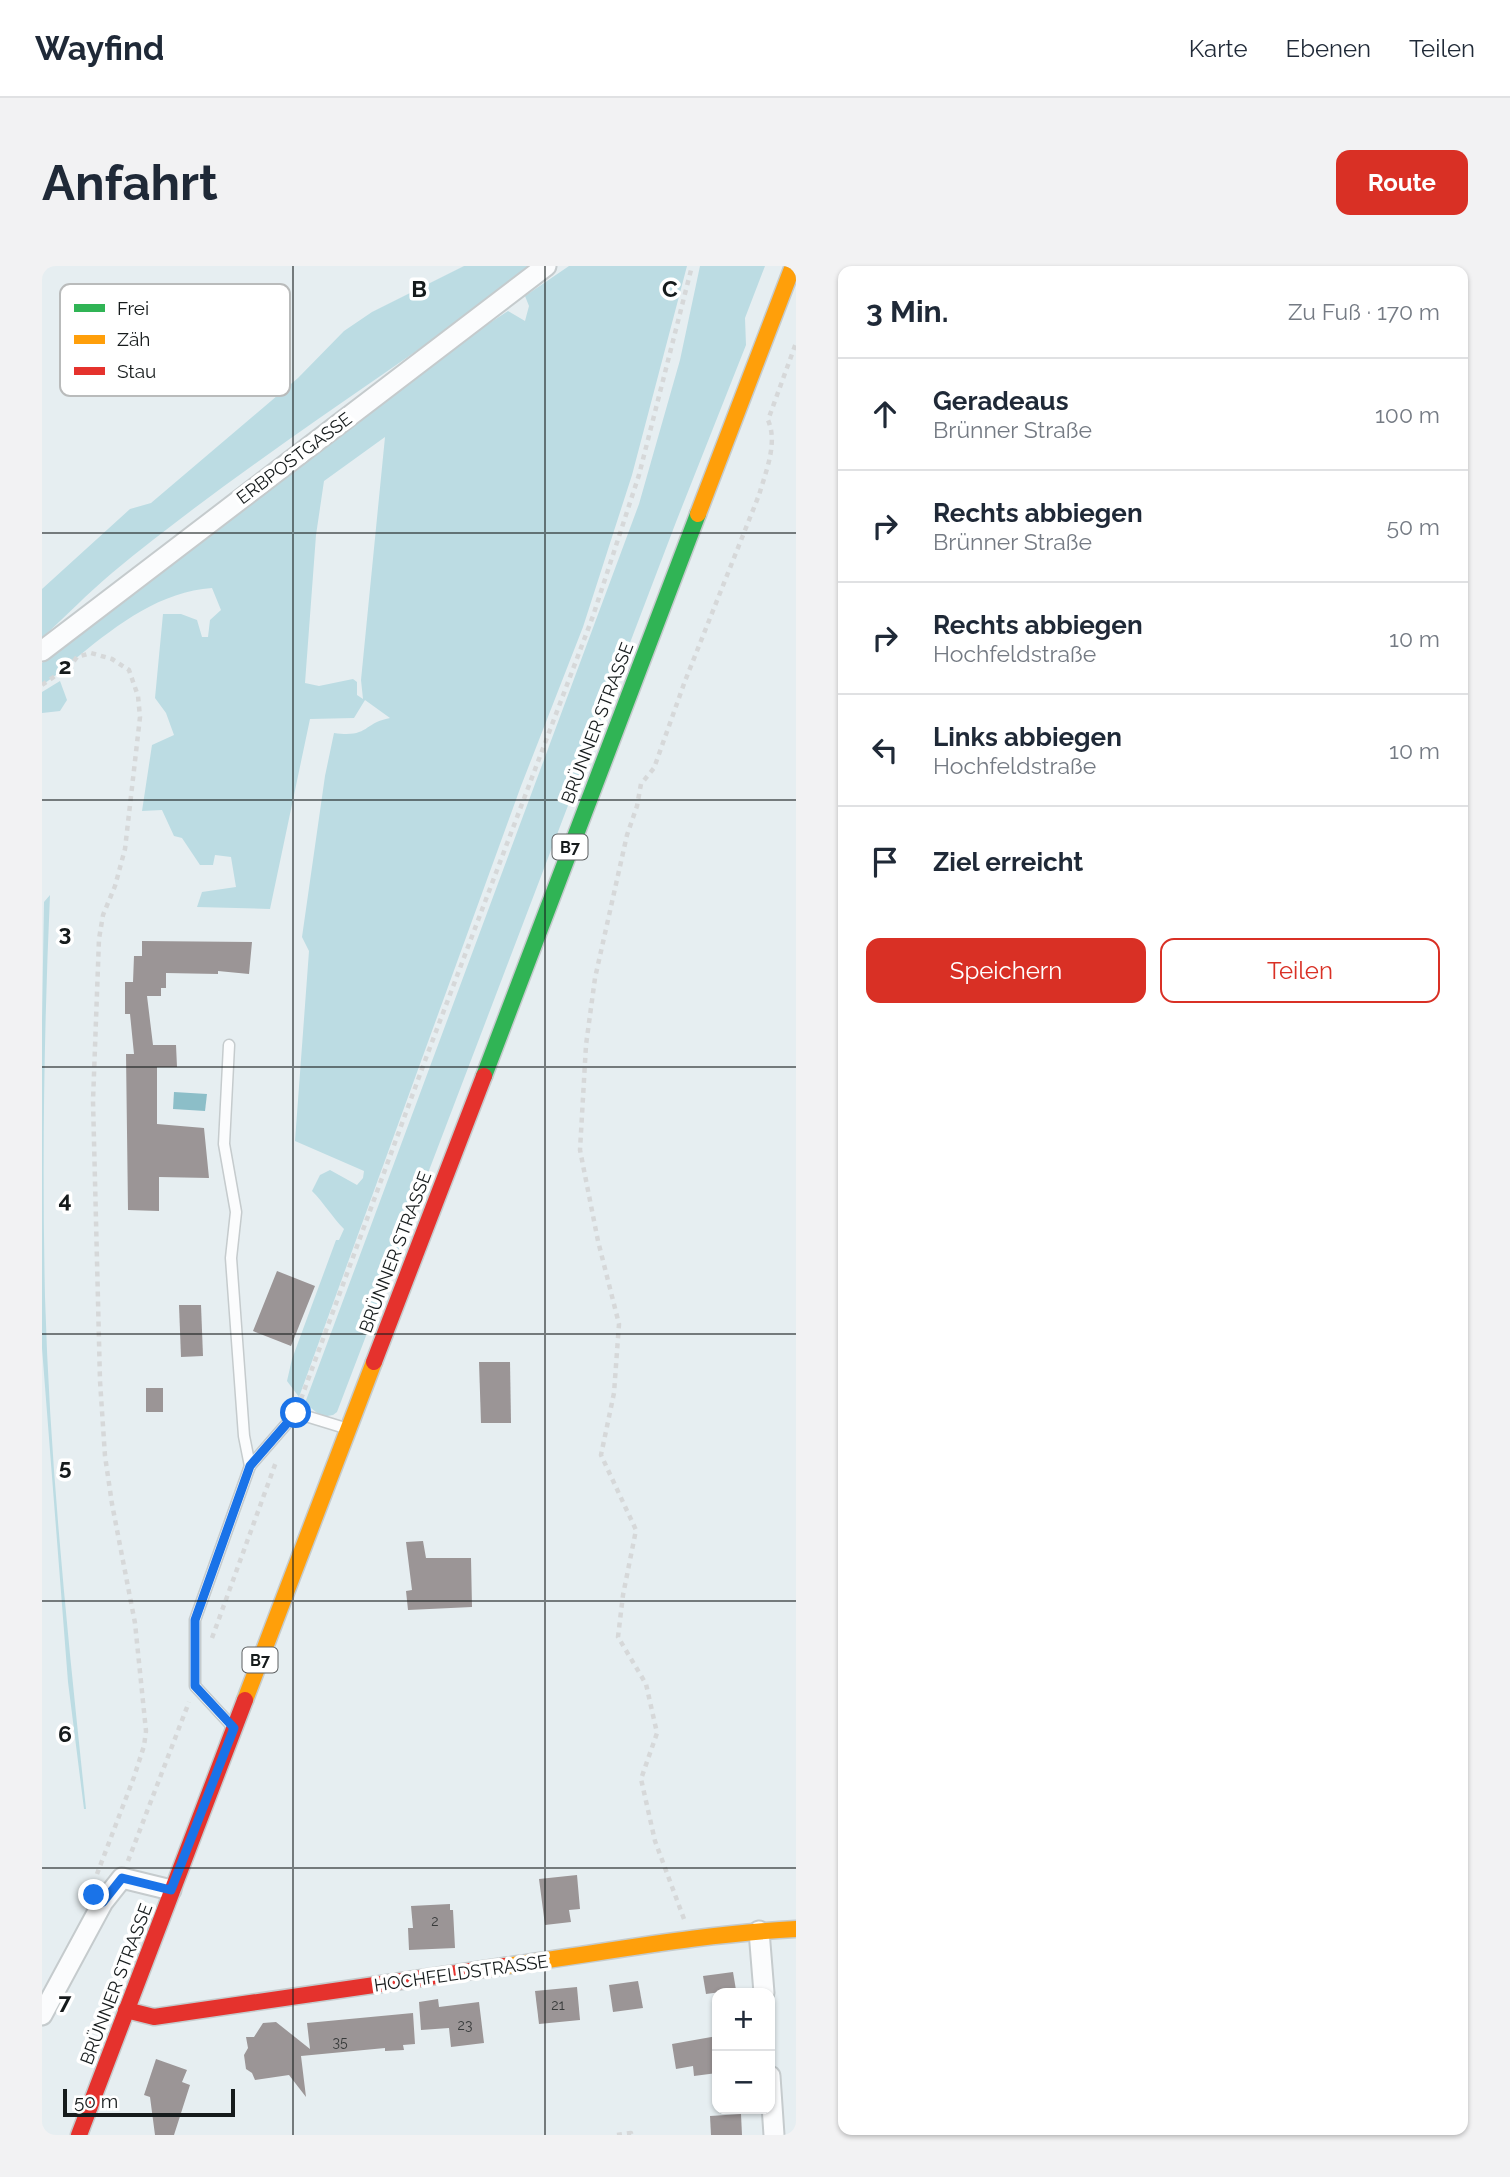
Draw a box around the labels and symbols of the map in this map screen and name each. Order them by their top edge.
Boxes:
text: B [411,275,427,302]
text: C [662,275,678,302]
legend [60,284,290,396]
text: Frei [117,297,149,319]
text: Zäh [117,328,150,350]
text: Stau [117,360,156,382]
street label: ERBPOSTGASSE [232,408,356,508]
street label: BRÜNNER STRASSE [557,639,637,806]
text: 2 [59,652,71,679]
road number: B7 [552,834,588,860]
text: 3 [59,919,71,946]
street label: BRÜNNER STRASSE [355,1168,435,1335]
text: 4 [58,1186,72,1213]
route start [280,1397,311,1428]
text: 5 [59,1453,72,1480]
road number: B7 [242,1648,277,1672]
text: 6 [58,1720,72,1747]
route end [78,1879,109,1910]
street label: BRÜNNER STRASSE [76,1900,156,2067]
house number: 2 [431,1913,439,1929]
street label: HOCHFELDSTRASSE [373,1950,550,1996]
text: 7 [59,1987,72,2014]
house number: 21 [551,1997,565,2013]
house number: 23 [458,2017,472,2033]
house number: 35 [332,2034,348,2050]
scale bar [63,2086,234,2118]

